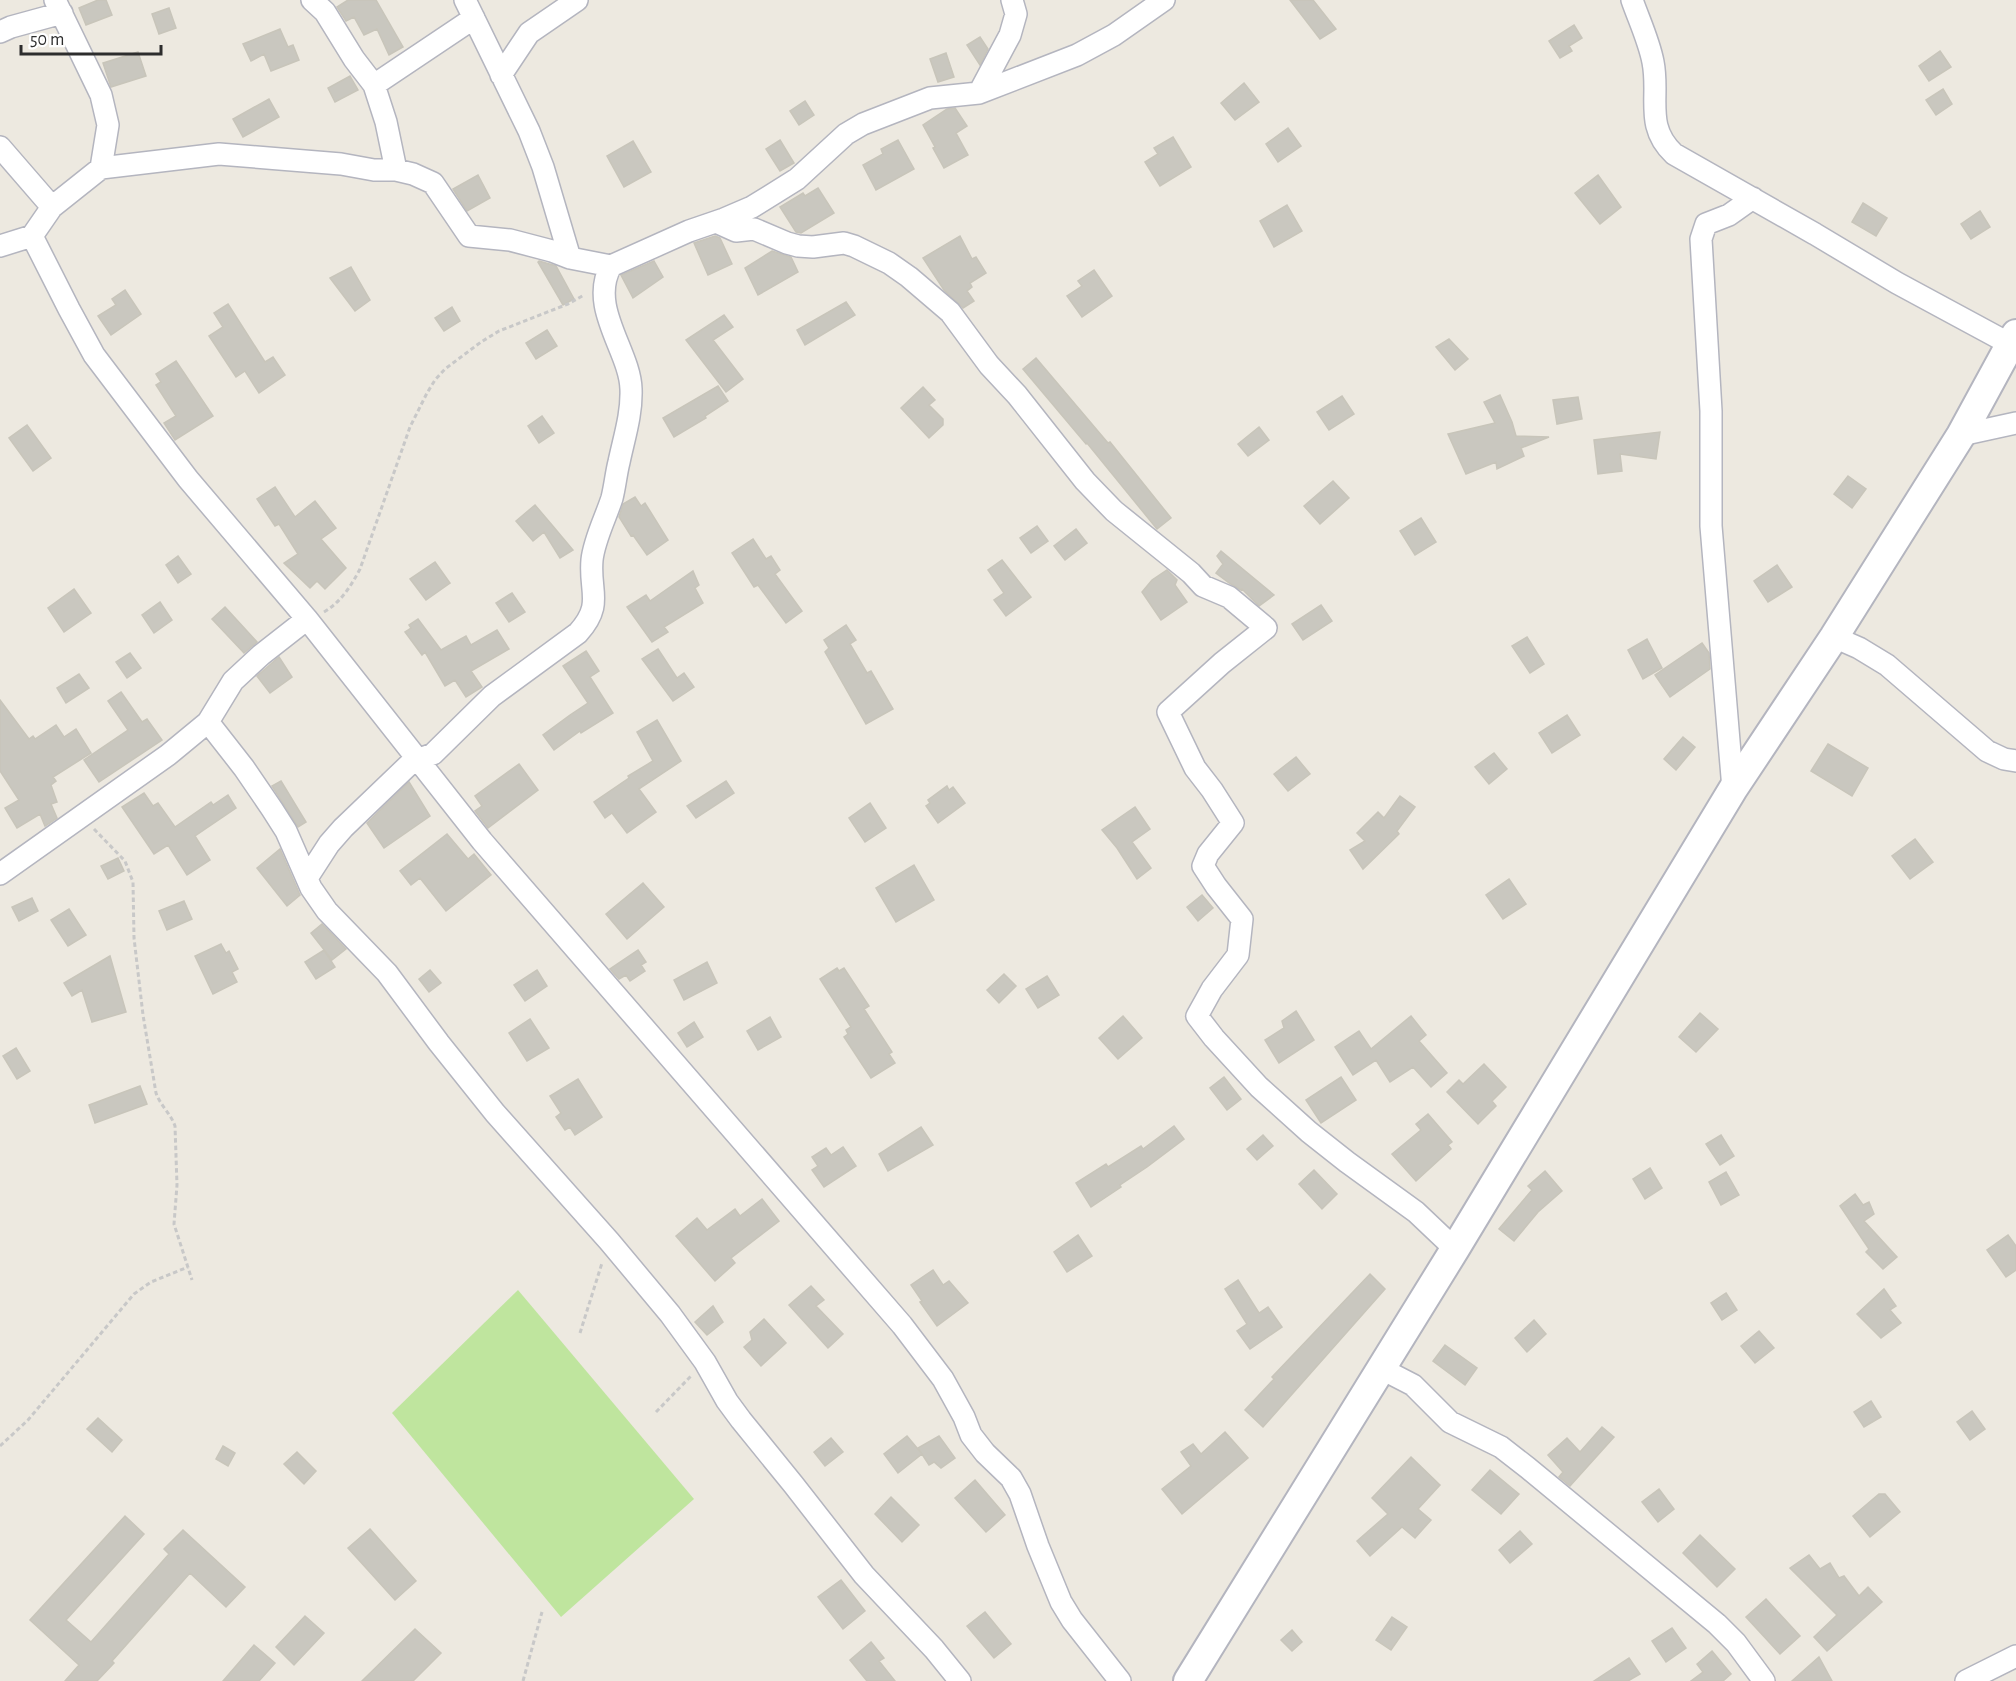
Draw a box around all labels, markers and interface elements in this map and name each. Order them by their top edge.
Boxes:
scale bar [21,18,160,56]
text: 50 m [30,31,64,49]

